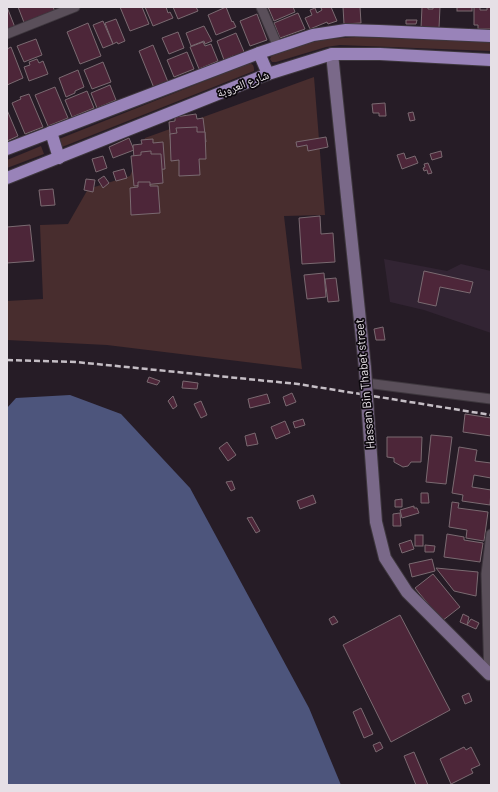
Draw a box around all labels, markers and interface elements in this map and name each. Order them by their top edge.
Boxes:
street label: شارع العروبة [215,67,272,101]
street label: Hassan Bin Thabet street [351,319,377,450]

